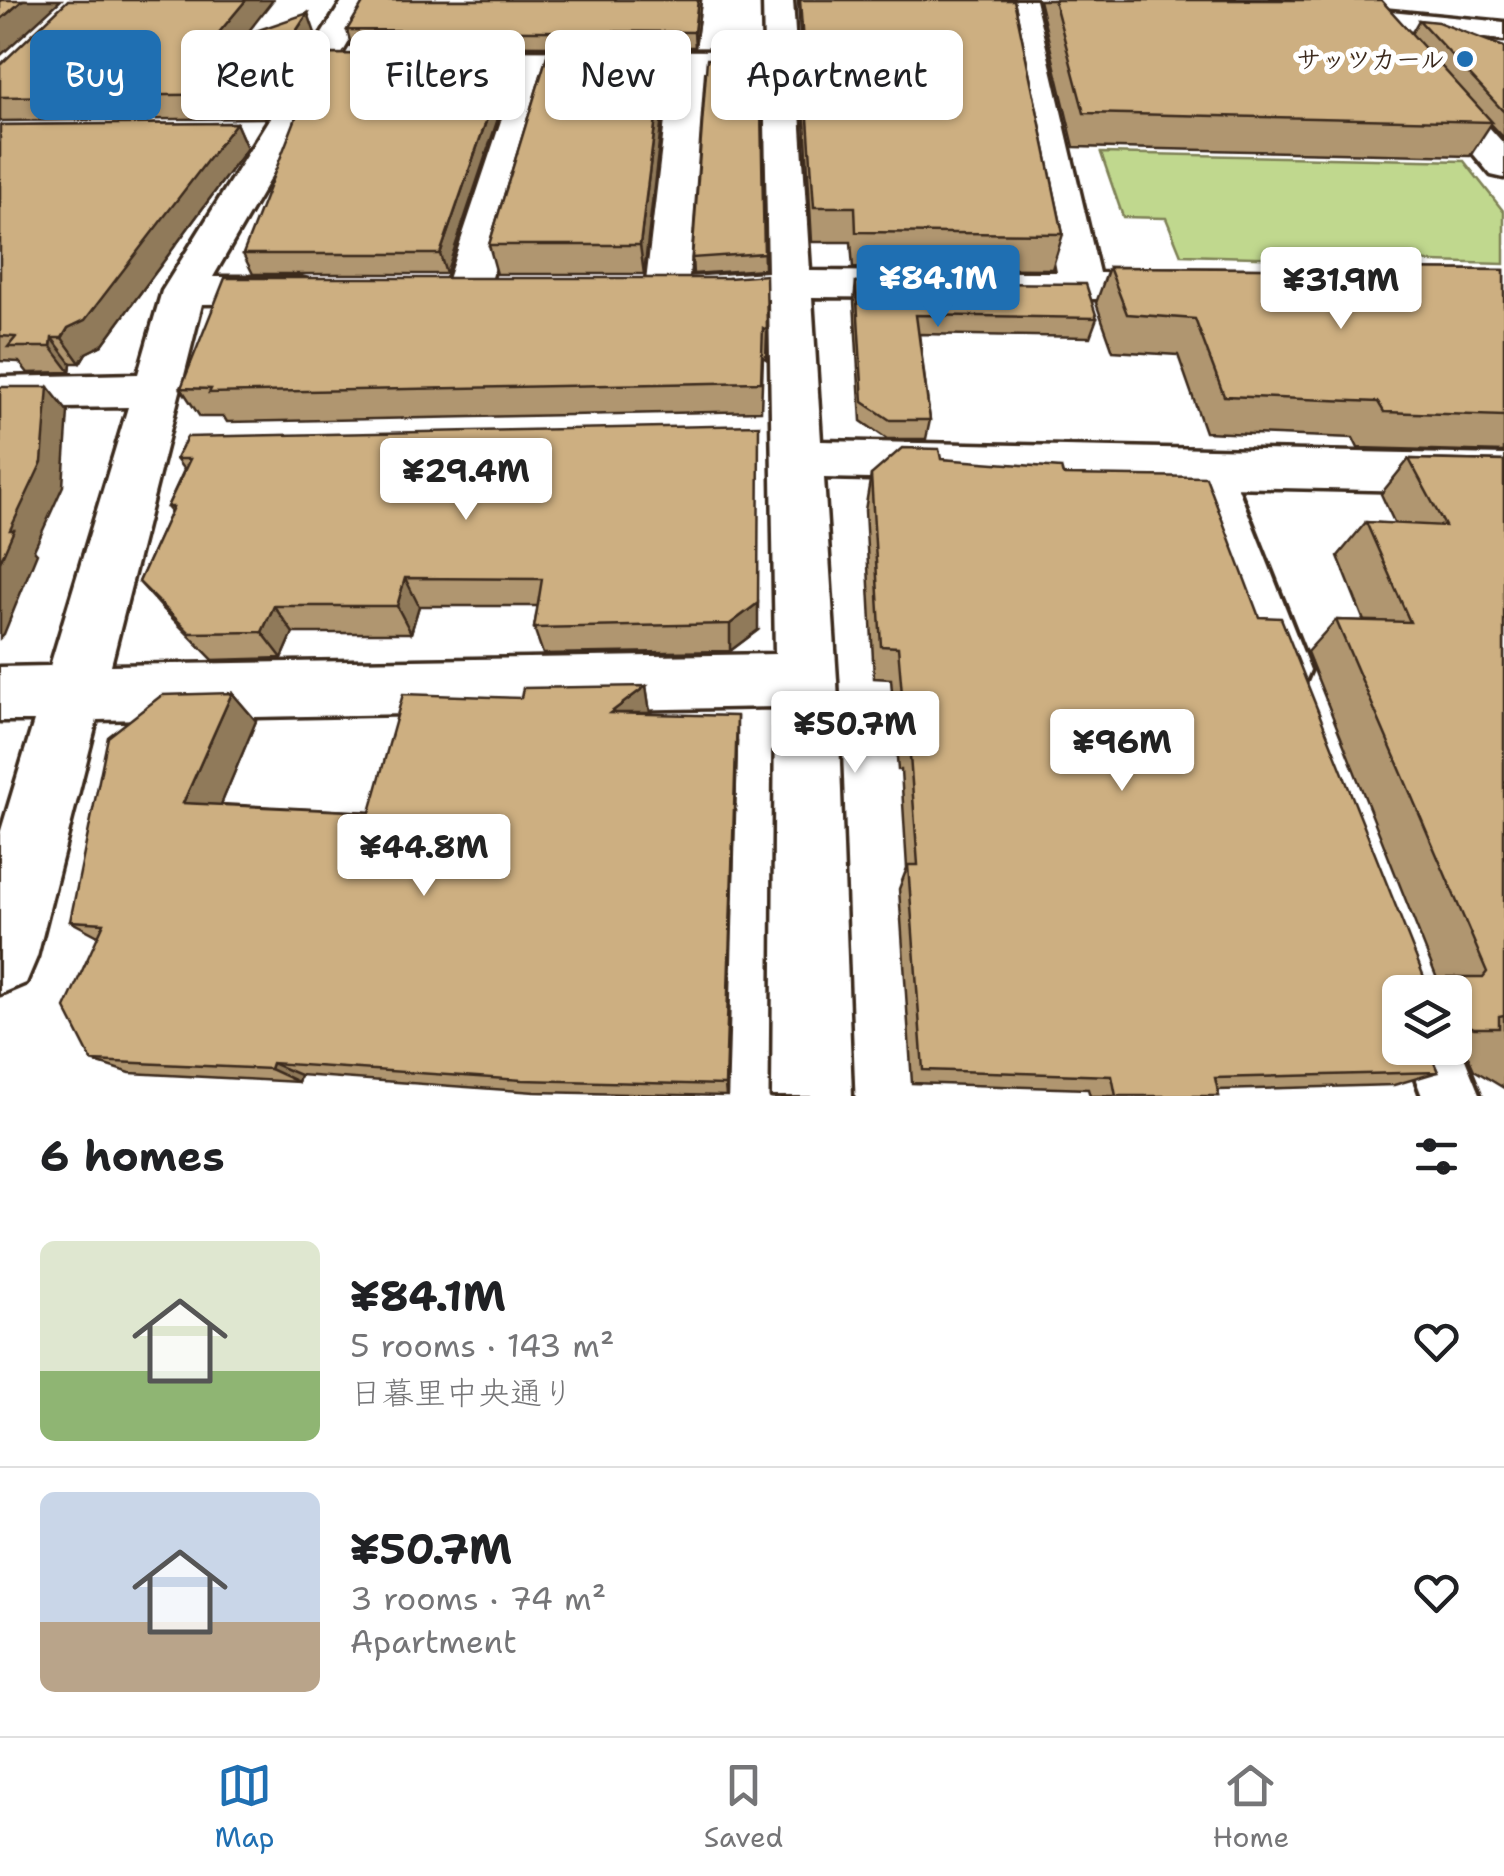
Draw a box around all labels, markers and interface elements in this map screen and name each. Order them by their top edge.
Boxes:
chip: Buy [30,30,161,120]
chip: Rent [181,30,330,120]
chip: Filters [350,30,525,120]
chip: New [545,30,691,120]
chip: Apartment [711,30,963,120]
place label: サッツカール [1296,42,1445,76]
marker: サッツカール [1454,48,1476,70]
pin: ¥84.1M [857,245,1019,330]
pin: ¥31.9M [1260,247,1422,332]
text: ¥84.1M [879,256,997,299]
text: ¥31.9M [1283,258,1399,301]
pin: ¥29.4M [385,438,547,523]
text: ¥29.4M [402,449,530,492]
pin: ¥50.7M [774,691,936,776]
text: ¥50.7M [793,702,917,745]
pin: ¥96M [1063,709,1181,794]
text: ¥96M [1072,720,1172,763]
pin: ¥44.8M [343,814,505,899]
text: ¥44.8M [359,825,489,868]
map controls [1382,975,1472,1065]
button: layers [1382,975,1472,1065]
text: 6 homes [40,1128,225,1184]
icon: filters [1409,1129,1464,1184]
text: ¥84.1M [350,1268,506,1324]
icon: home [120,1281,240,1401]
icon: heart [1409,1314,1464,1369]
text: 5 rooms · 143 m² [350,1324,615,1367]
text: 日暮里中央通り [350,1371,574,1414]
text: ¥50.7M [350,1521,512,1577]
icon: home [120,1532,240,1652]
icon: heart [1409,1565,1464,1620]
text: 3 rooms · 74 m² [350,1577,606,1620]
text: Apartment [350,1620,517,1663]
tab: Map [215,1758,275,1856]
tab: Saved [704,1758,783,1856]
tab: Home [1212,1758,1289,1856]

